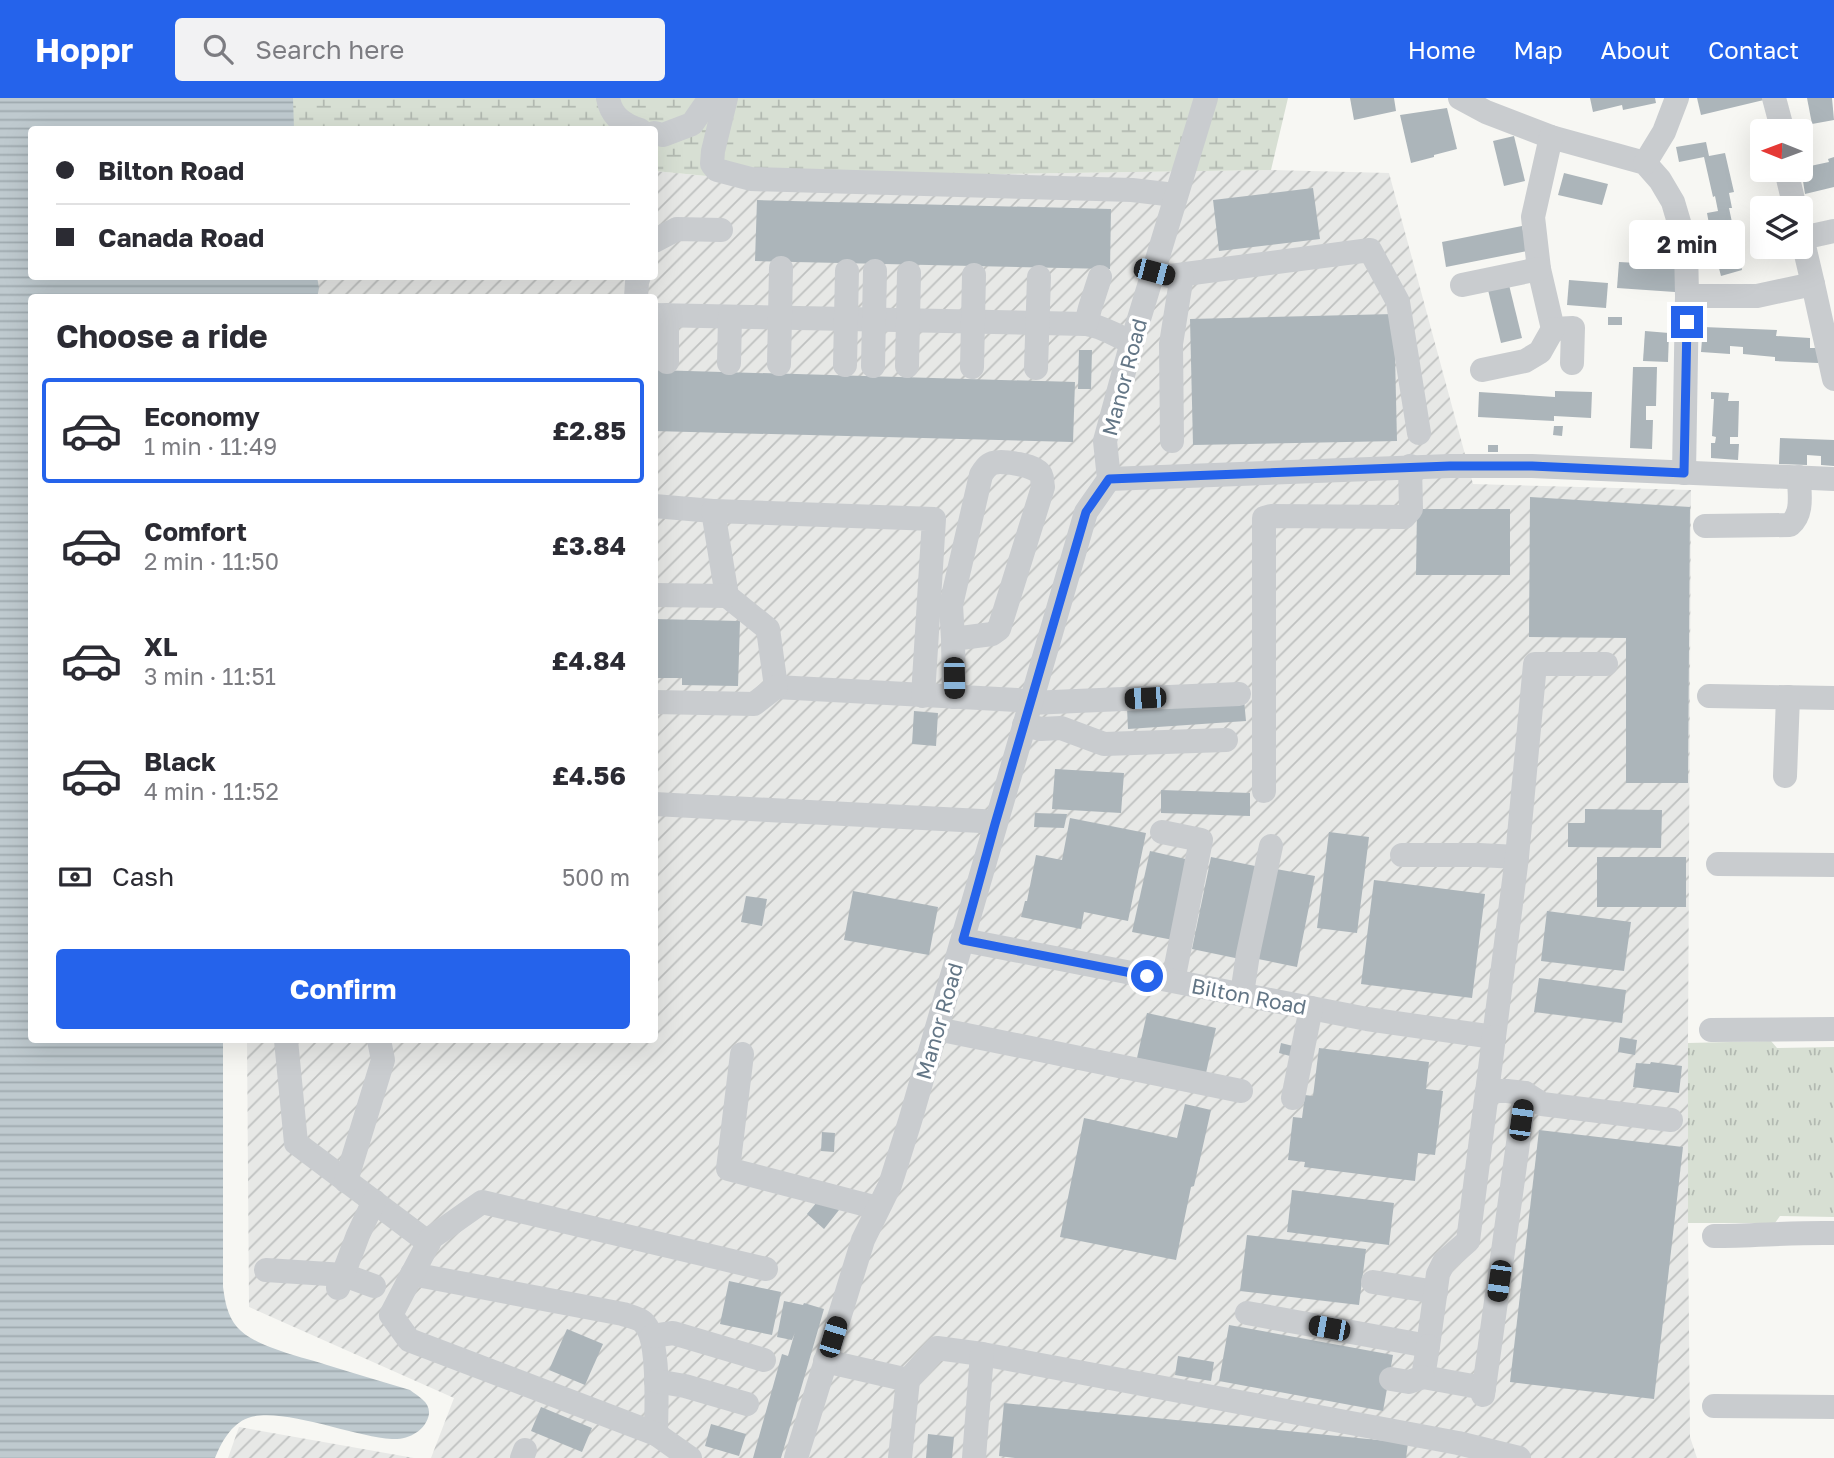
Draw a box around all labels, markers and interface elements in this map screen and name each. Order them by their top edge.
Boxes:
search box [175,18,665,81]
text: Hoppr [35,30,133,69]
icon: search [199,30,237,68]
text: Search here [255,34,404,65]
text: Home [1408,35,1476,64]
text: Map [1514,35,1563,64]
text: About [1601,35,1670,64]
text: Contact [1708,35,1799,64]
north arrow [1750,119,1813,182]
map controls [1750,119,1813,259]
text: Bilton Road [98,155,244,186]
button: layers [1750,196,1813,259]
callout: 2 min [1629,220,1745,270]
text: Canada Road [98,222,264,253]
text: 2 min [1657,230,1717,258]
car [1131,256,1178,288]
route end [1671,306,1703,338]
street label: Manor Road [1096,316,1152,438]
text: Choose a ride [56,317,268,355]
icon: car [60,399,123,462]
text: Economy [144,401,260,432]
text: £2.85 [552,415,626,446]
text: 1 min · 11:49 [144,432,277,460]
icon: car [60,514,123,577]
text: Comfort [144,516,247,547]
text: £3.84 [552,530,626,561]
text: 2 min · 11:50 [144,547,279,575]
icon: car [60,629,123,692]
text: XL [144,631,178,662]
text: £4.84 [551,645,626,676]
car [944,657,965,699]
text: 3 min · 11:51 [144,662,276,690]
car [1124,686,1167,710]
icon: car [60,744,123,807]
text: Black [144,746,216,777]
text: £4.56 [552,760,626,791]
text: 4 min · 11:52 [144,777,279,805]
icon: cash [56,858,94,896]
text: Cash [112,861,174,892]
text: 500 m [562,863,630,891]
button: Confirm [56,949,630,1029]
street label: Manor Road [910,960,968,1082]
route start [1131,960,1163,992]
street label: Bilton Road [1189,972,1309,1020]
car [1508,1098,1535,1142]
car [1486,1259,1513,1303]
car [817,1314,850,1360]
car [1307,1314,1352,1342]

